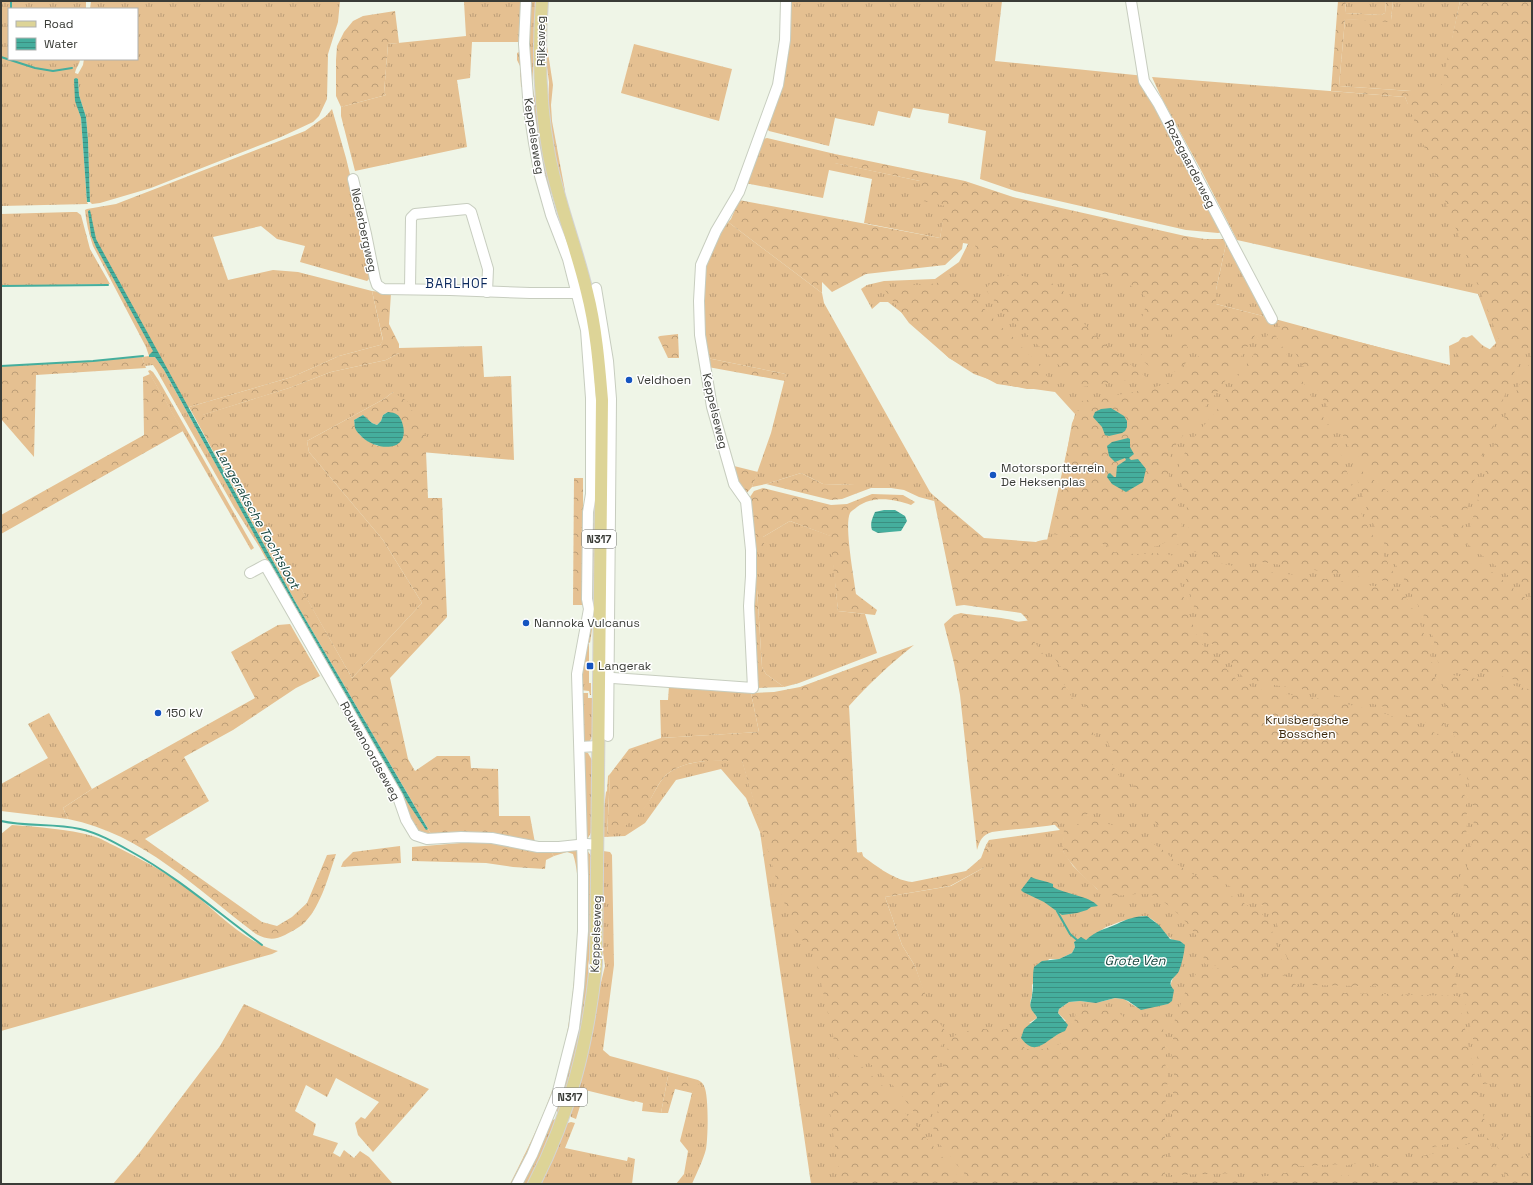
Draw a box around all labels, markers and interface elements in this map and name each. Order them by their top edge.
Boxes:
legend [8,8,138,60]
text: Road [44,16,73,32]
street label: Rijksweg [533,16,549,66]
text: Water [44,36,78,52]
street label: Keppelseweg [520,97,548,175]
street label: Rozegaarderweg [1161,117,1219,211]
street label: Nederbergweg [347,186,381,274]
district label: BARLHOF [425,275,489,292]
place label: Veldhoen [637,372,691,388]
street label: Keppelseweg [699,372,731,450]
marker: Veldhoen [624,375,634,385]
water label: Langeraksche Tochtsloot [212,445,304,593]
place label: Motorsportterrein De Heksenplas [1001,460,1104,490]
marker: Motorsportterrein De Heksenplas [988,470,998,480]
road number: N317 [582,530,616,548]
place label: Nannoka Vulcanus [534,615,640,631]
marker: Nannoka Vulcanus [521,618,531,628]
place label: Langerak [598,658,652,674]
marker: Langerak [585,661,595,671]
street label: Rouwenoordseweg [336,699,404,803]
place label: 150 kV [166,705,203,721]
marker: 150 kV [153,708,163,718]
park label: Kruisbergsche Bosschen [1265,712,1349,742]
street label: Keppelseweg [587,895,605,973]
water label: Grote Ven [1105,952,1166,969]
road number: N317 [553,1088,587,1106]

